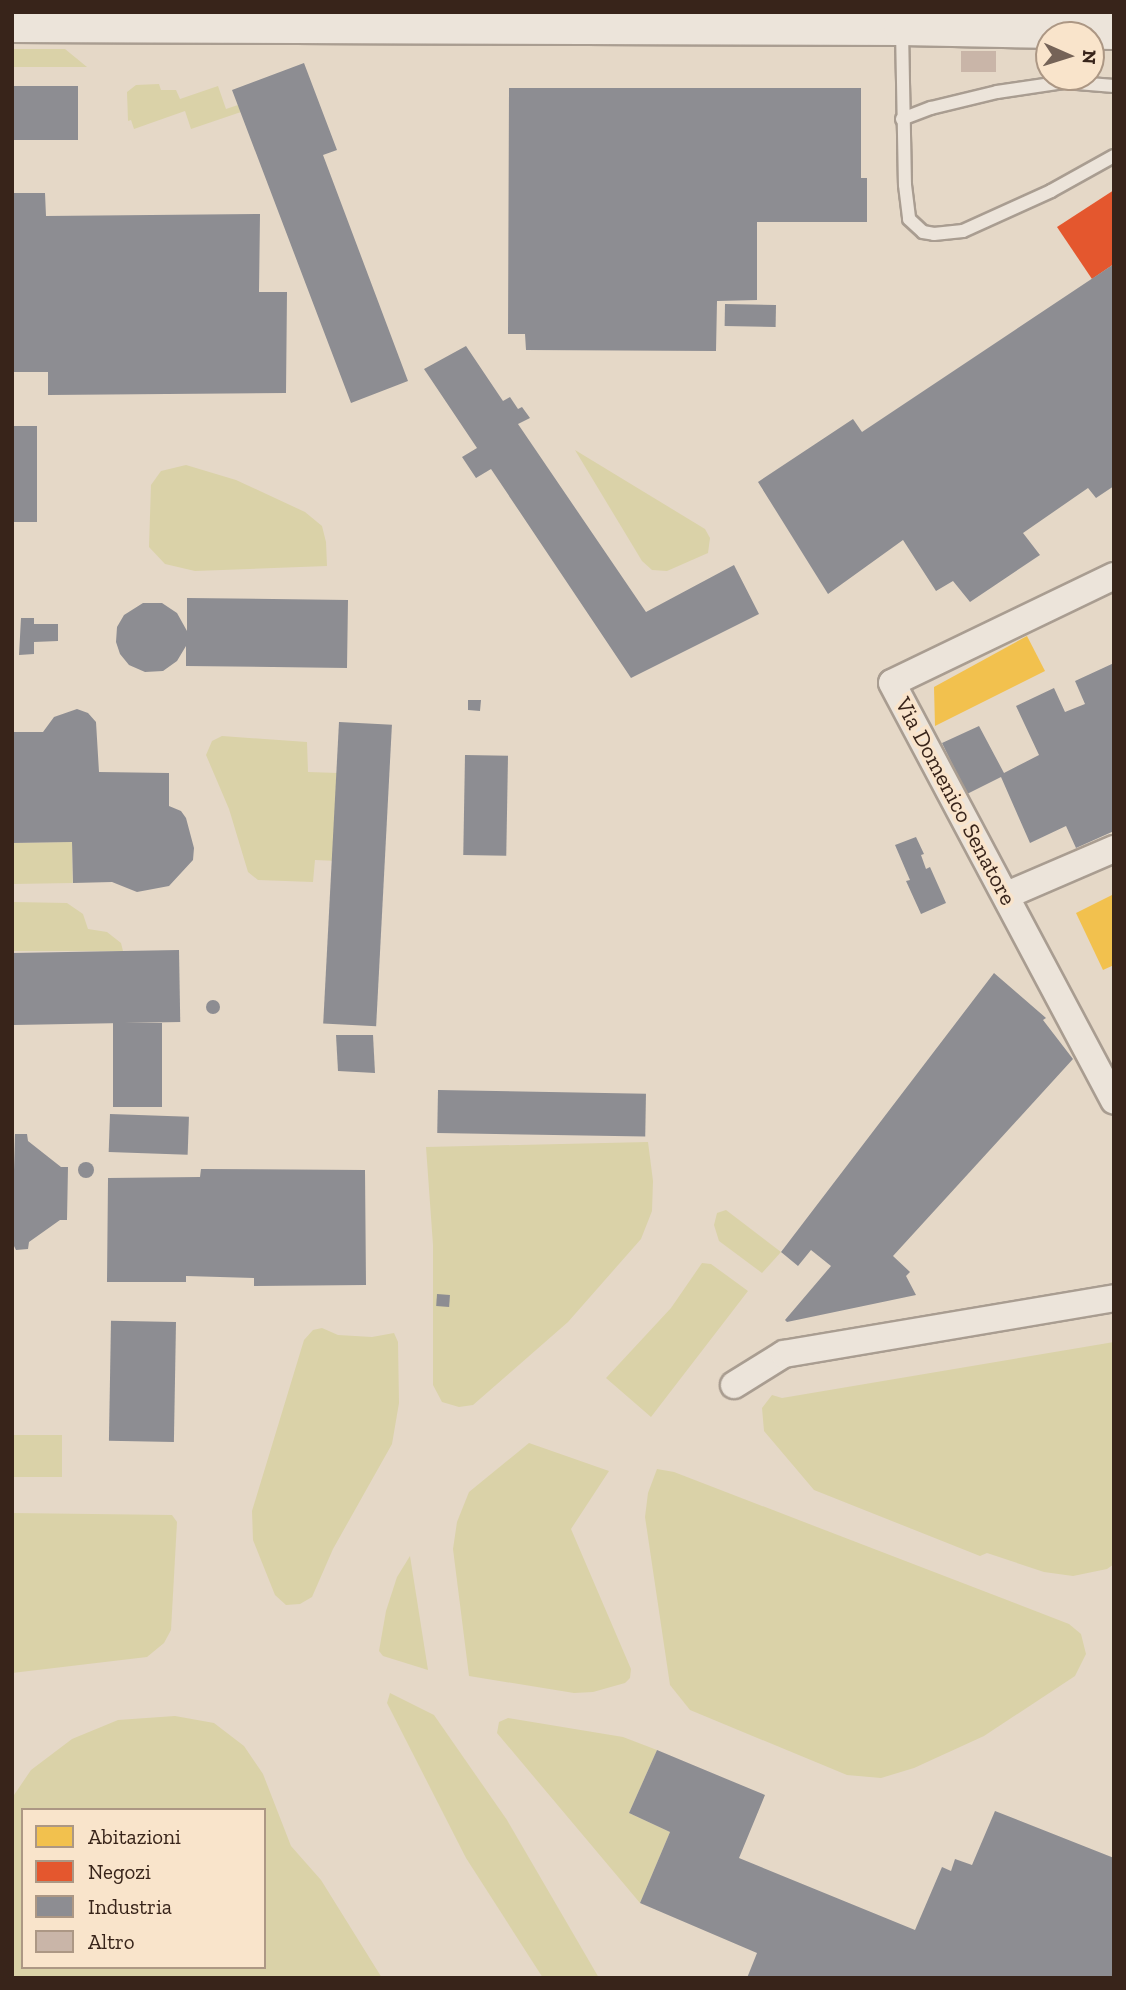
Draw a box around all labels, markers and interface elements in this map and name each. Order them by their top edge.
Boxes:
north arrow [1035,21,1105,91]
text: N [1078,49,1101,65]
street label: Via Domenico Senatore [890,692,1022,910]
legend [21,1808,266,1969]
text: Abitazioni [88,1824,181,1849]
text: Negozi [88,1859,151,1884]
text: Industria [88,1894,172,1919]
text: Altro [88,1929,135,1954]

